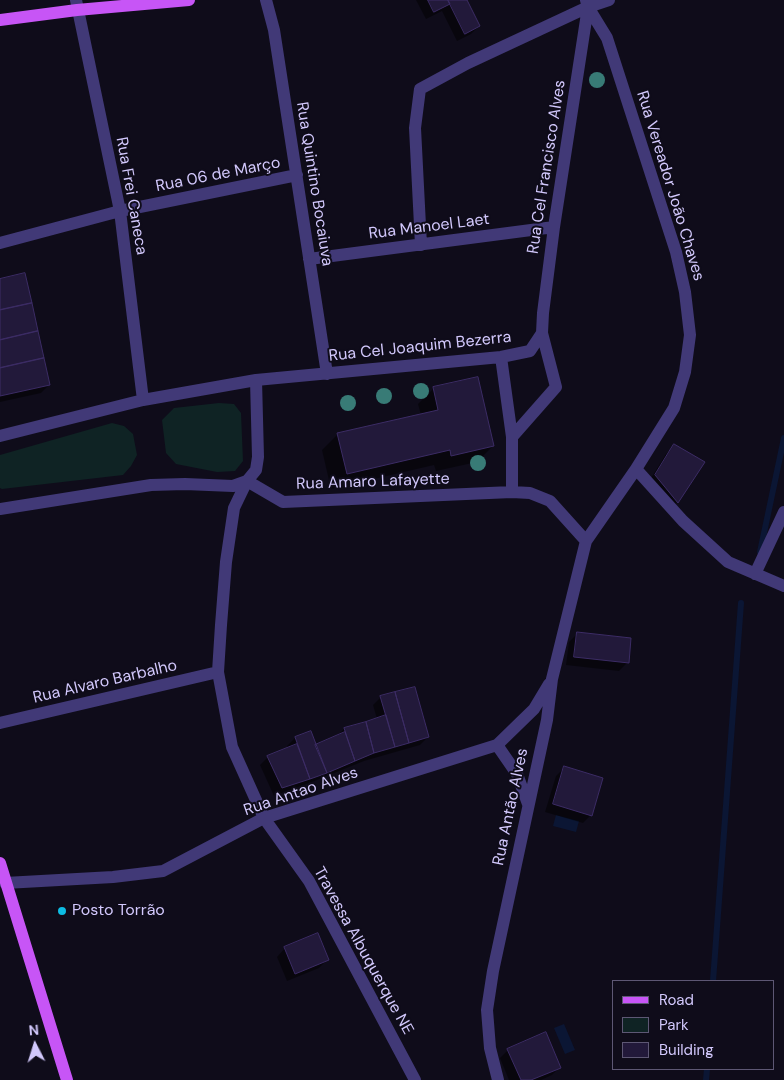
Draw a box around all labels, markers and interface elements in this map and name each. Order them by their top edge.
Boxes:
street label: Rua Cel Francisco Alves [524,79,570,255]
street label: Rua Vereador João Chaves [632,89,708,283]
street label: Rua Quintino Bocaiuva [292,101,336,267]
street label: Rua Frei Caneca [111,136,151,256]
street label: Rua 06 de Março [154,153,282,197]
street label: Rua Manoel Laet [367,210,491,244]
street label: Rua Cel Joaquim Bezerra [328,328,512,366]
street label: Rua Amaro Lafayette [296,470,450,494]
street label: Rua Alvaro Barbalho [31,656,179,708]
street label: Rua Antão Alves [489,747,533,867]
street label: Rua Antao Alves [241,763,361,821]
street label: Travessa Albuquerque NE [309,864,417,1038]
place label: Posto Torrão [72,901,165,921]
marker: Posto Torrão [56,905,68,917]
legend [612,980,774,1070]
text: Road [659,990,694,1010]
text: Park [659,1015,689,1035]
north arrow [10,1020,60,1070]
text: N [28,1021,40,1039]
text: Building [659,1040,714,1060]

